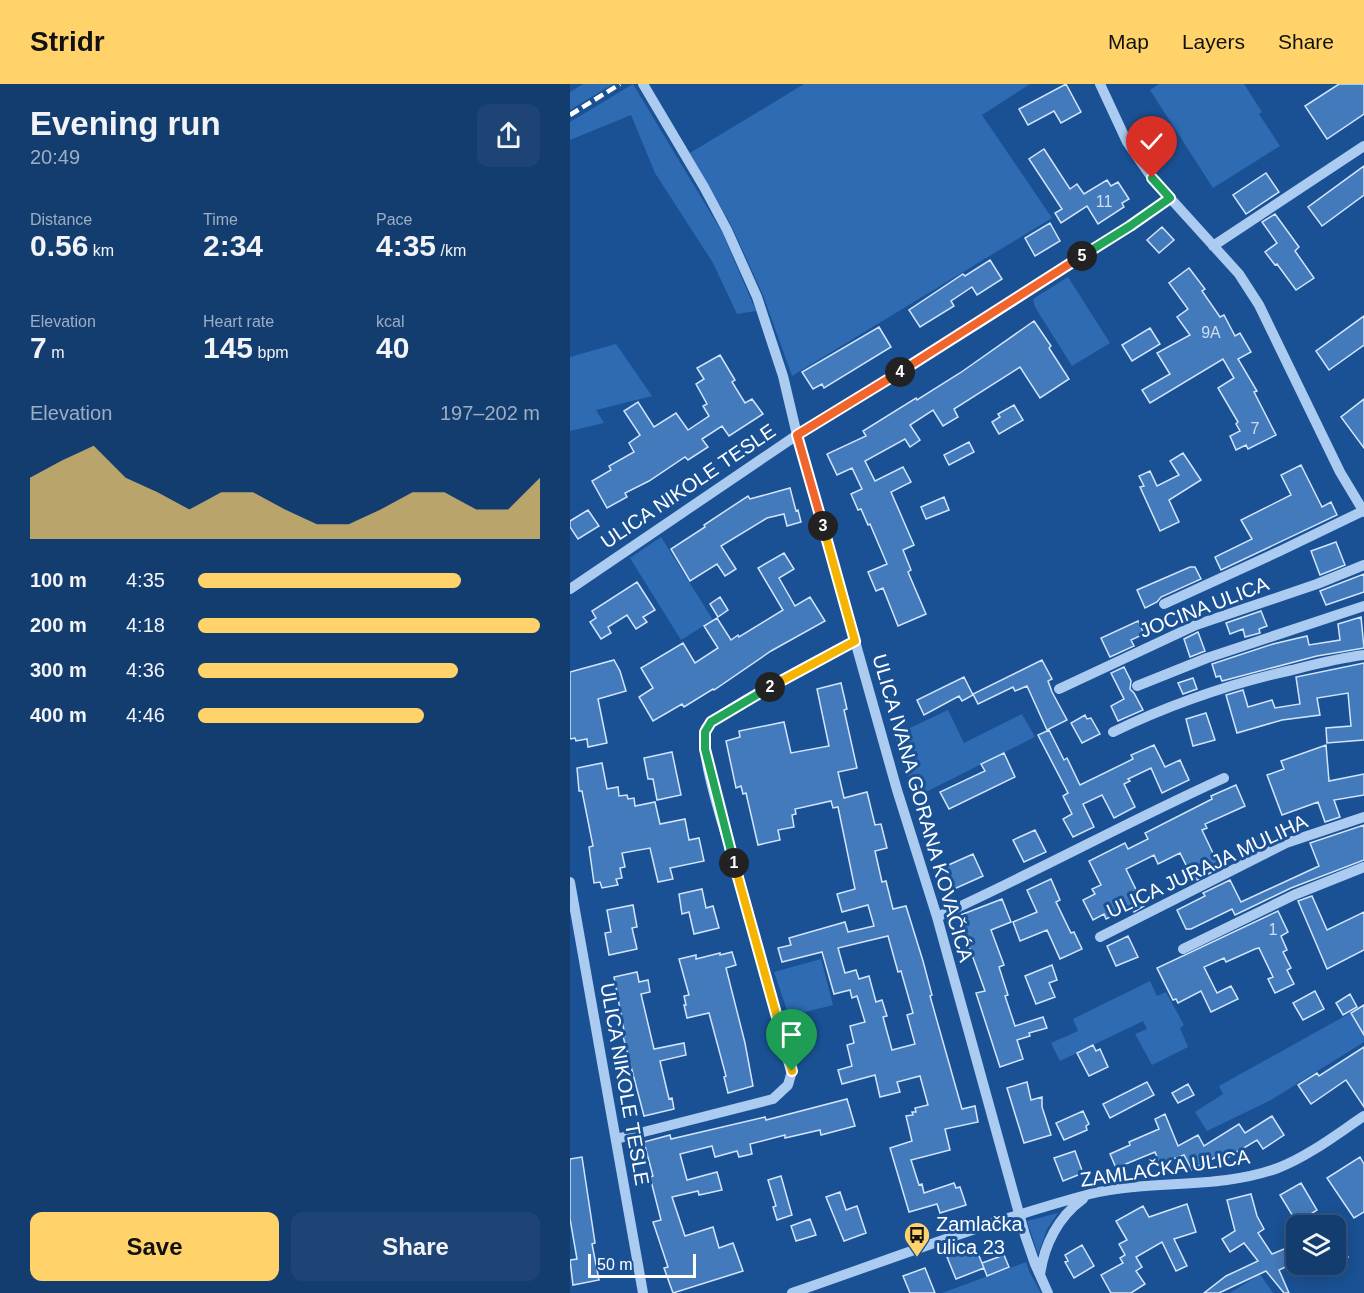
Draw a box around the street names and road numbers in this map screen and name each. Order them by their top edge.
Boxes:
street label: ULICA NIKOLE TESLE [597,419,779,553]
street label: JOCINA ULICA [1136,572,1272,642]
street label: ULICA IVANA GORANA KOVAČIĆA [868,651,978,965]
street label: ULICA JURAJA MULIHA [1103,809,1311,922]
street label: ULICA NIKOLE TESLE [596,981,654,1187]
street label: ZAMLAČKA ULICA [1079,1145,1252,1191]

